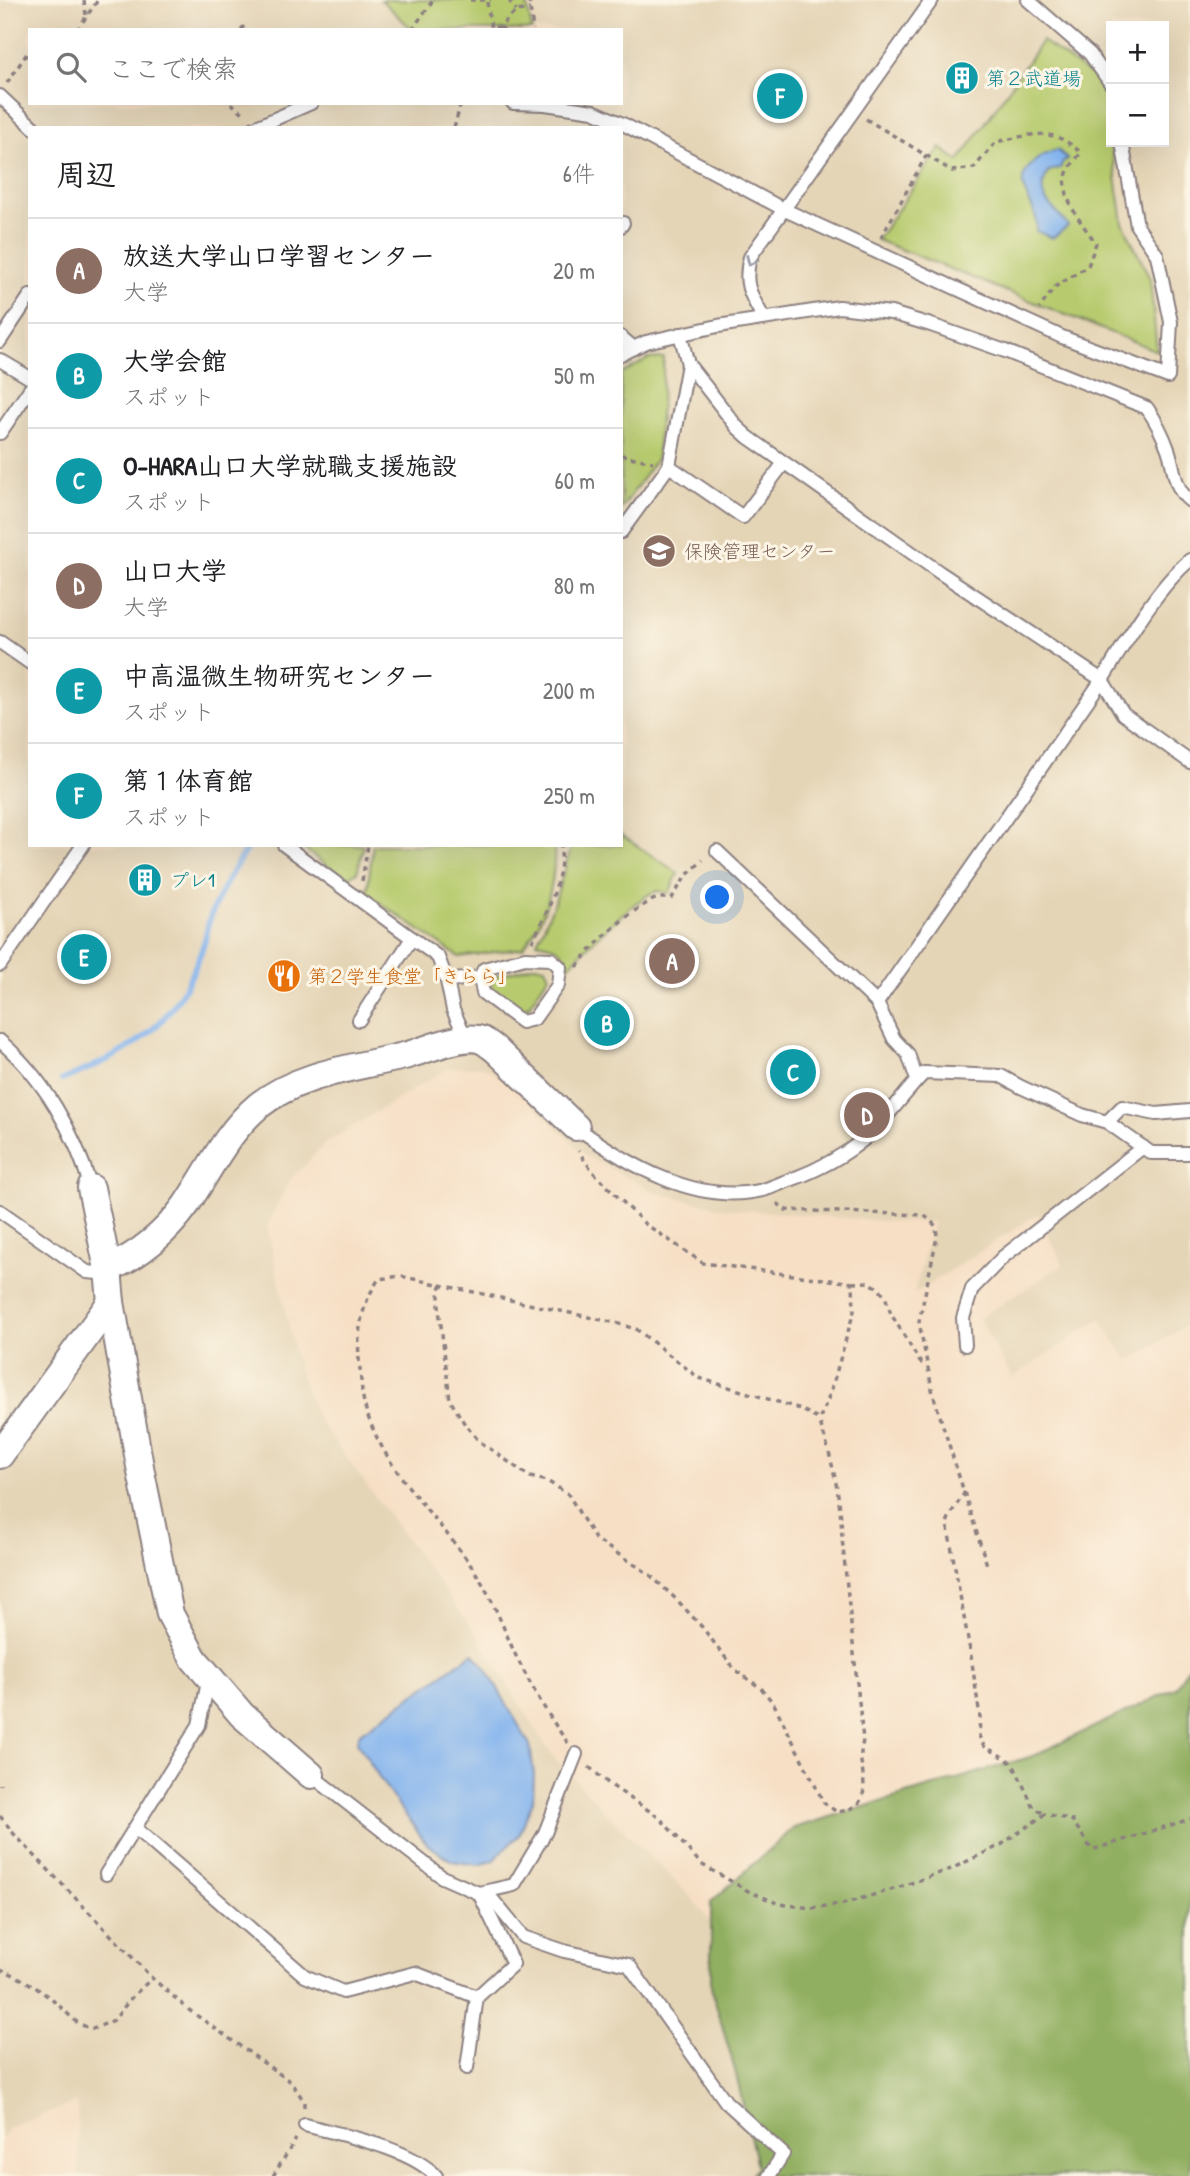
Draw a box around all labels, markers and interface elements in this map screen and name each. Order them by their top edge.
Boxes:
map controls [1106,21,1169,147]
button: + [1106,21,1169,84]
search box [28,28,623,105]
icon: search [52,48,90,86]
text: ここで検索 [108,51,238,86]
building icon: 第２武道場 [943,59,981,97]
place label: 第２武道場 [986,65,1081,91]
pin: F [757,70,803,122]
button: − [1106,84,1169,147]
text: 周辺 [56,154,116,194]
text: 6件 [563,158,595,189]
text: 放送大学山口学習センター [123,238,435,273]
one-way arrow [745,254,759,266]
text: A [73,255,85,286]
text: 20 m [553,255,595,286]
text: 大学 [123,276,169,307]
text: 大学会館 [123,343,227,378]
text: B [73,360,85,391]
text: 50 m [554,360,595,391]
text: スポット [123,381,215,412]
text: O-HARA山口大学就職支援施設 [123,448,457,483]
text: C [73,465,85,496]
text: 60 m [555,465,595,496]
text: スポット [123,486,215,517]
school or university icon: 保険管理センター [640,532,678,570]
place label: 保険管理センター [684,538,835,564]
text: 山口大学 [123,553,227,588]
text: D [74,570,84,601]
text: 80 m [554,570,595,601]
text: 大学 [123,591,169,622]
text: 中高温微生物研究センター [123,658,435,693]
text: E [74,675,84,706]
text: 200 m [543,675,595,706]
text: スポット [123,696,215,727]
text: 第１体育館 [123,763,253,798]
text: F [75,780,83,811]
text: 250 m [543,780,595,811]
text: スポット [123,801,215,832]
building icon: プレ1 [126,861,164,899]
place label: プレ1 [170,867,215,893]
your location [700,880,734,914]
pin: E [61,931,107,983]
pin: A [649,935,695,987]
restaurant icon: 第２学生食堂「きらら」 [265,957,303,995]
place label: 第２学生食堂「きらら」 [308,963,517,989]
pin: B [584,997,630,1049]
pin: C [770,1046,816,1098]
pin: D [844,1089,890,1141]

